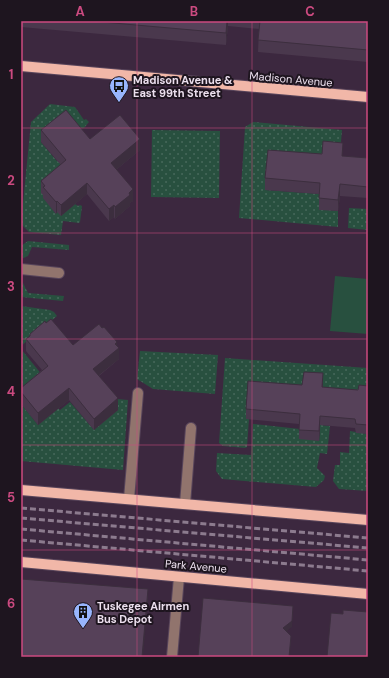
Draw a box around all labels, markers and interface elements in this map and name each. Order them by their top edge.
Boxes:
text: A [75,3,85,20]
text: B [190,3,198,20]
text: C [305,3,315,20]
text: 1 [9,66,13,83]
street label: Madison Avenue [249,68,333,90]
place label: Madison Avenue & East 99th Street [133,73,233,100]
bus stop icon: Madison Avenue & East 99th Street [108,75,130,103]
text: 2 [7,172,15,189]
text: 3 [7,278,15,295]
text: 4 [7,383,15,400]
text: 5 [7,489,15,506]
street label: Park Avenue [164,556,228,576]
text: 6 [7,595,15,612]
place label: Tuskegee Airmen Bus Depot [97,599,189,626]
building icon: Tuskegee Airmen Bus Depot [72,601,94,629]

